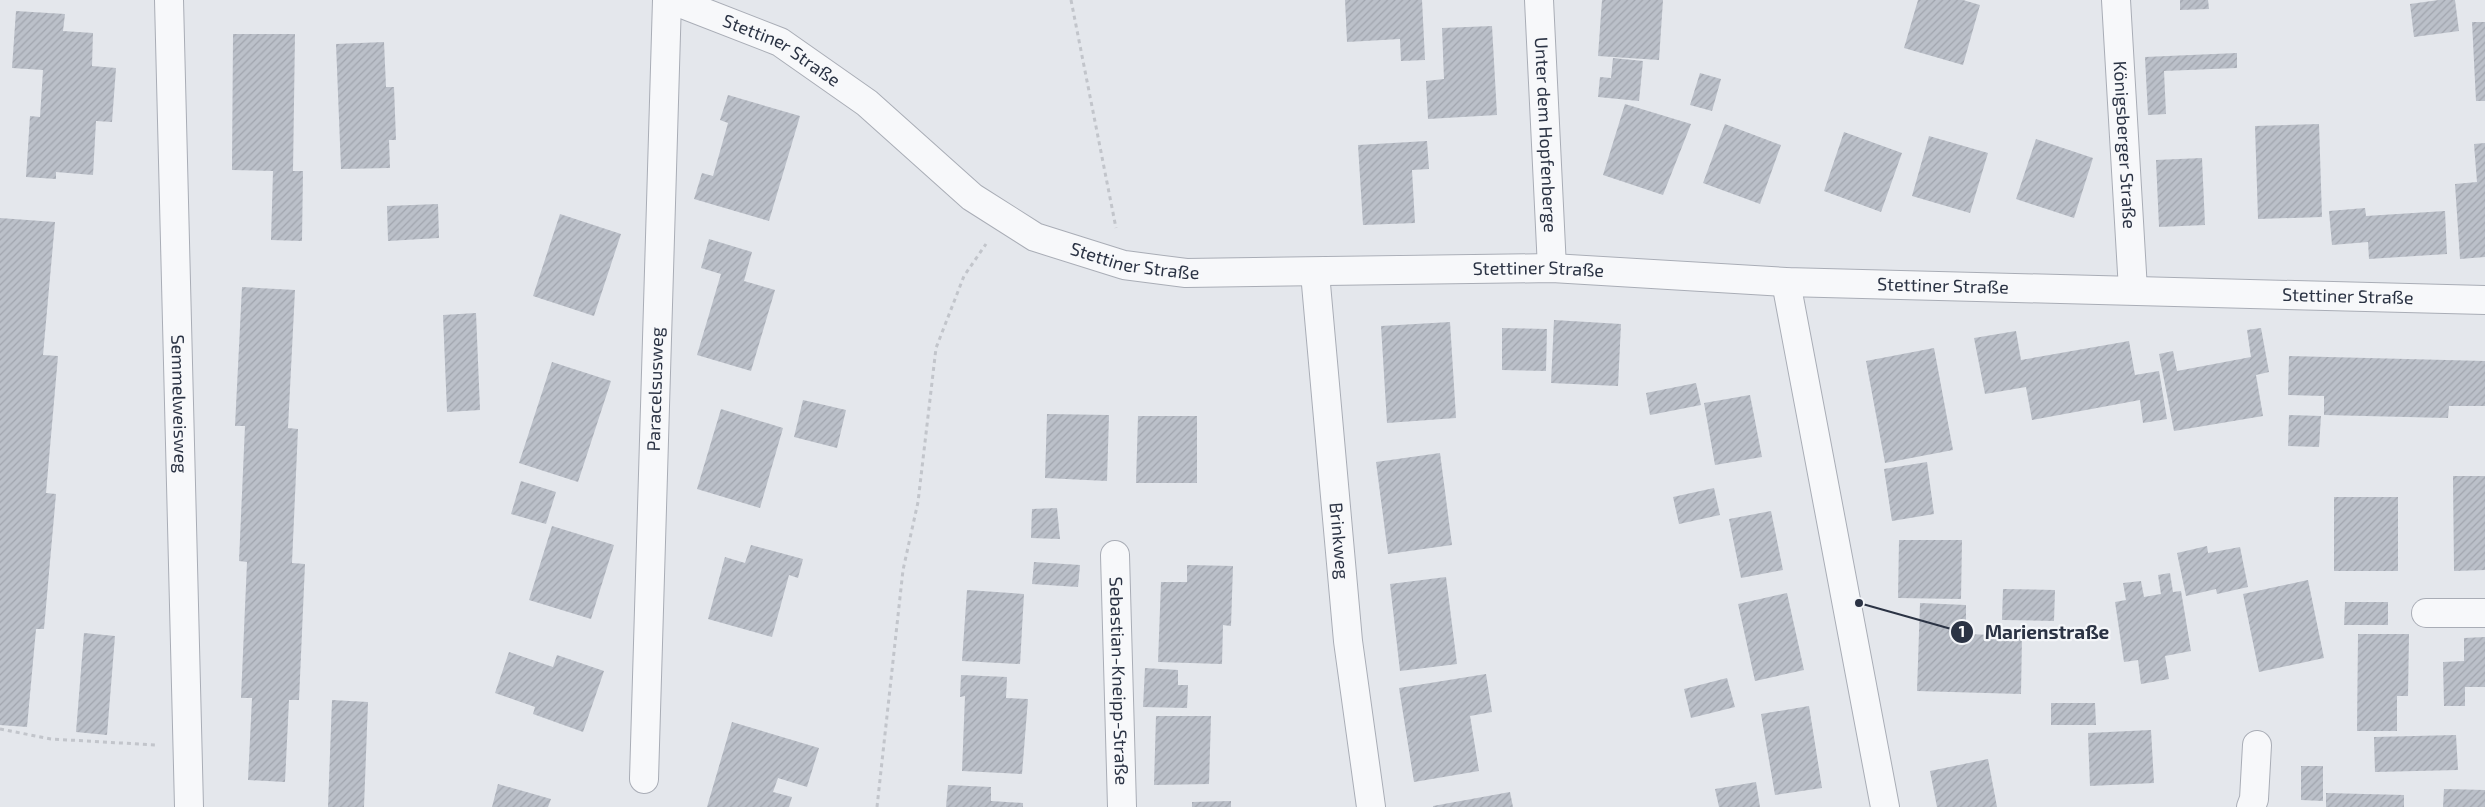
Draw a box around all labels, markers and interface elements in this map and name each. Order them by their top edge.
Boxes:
street label: Stettiner Straße [720,9,845,91]
street label: Unter dem Hopfenberge [1531,36,1562,233]
street label: Königsberger Straße [2110,60,2141,229]
street label: Stettiner Straße [1068,237,1199,283]
street label: Stettiner Straße [1473,256,1605,281]
street label: Stettiner Straße [1877,272,2009,298]
street label: Stettiner Straße [2282,283,2414,308]
street label: Paracelsusweg [642,327,667,452]
street label: Semmelweisweg [167,334,193,473]
street label: Brinkweg [1326,502,1354,580]
street label: Sebastian-Kneipp-Straße [1106,576,1133,786]
callout: Marienstraße [1949,615,2119,649]
text: Marienstraße [1985,620,2110,643]
text: 1 [1959,622,1965,640]

